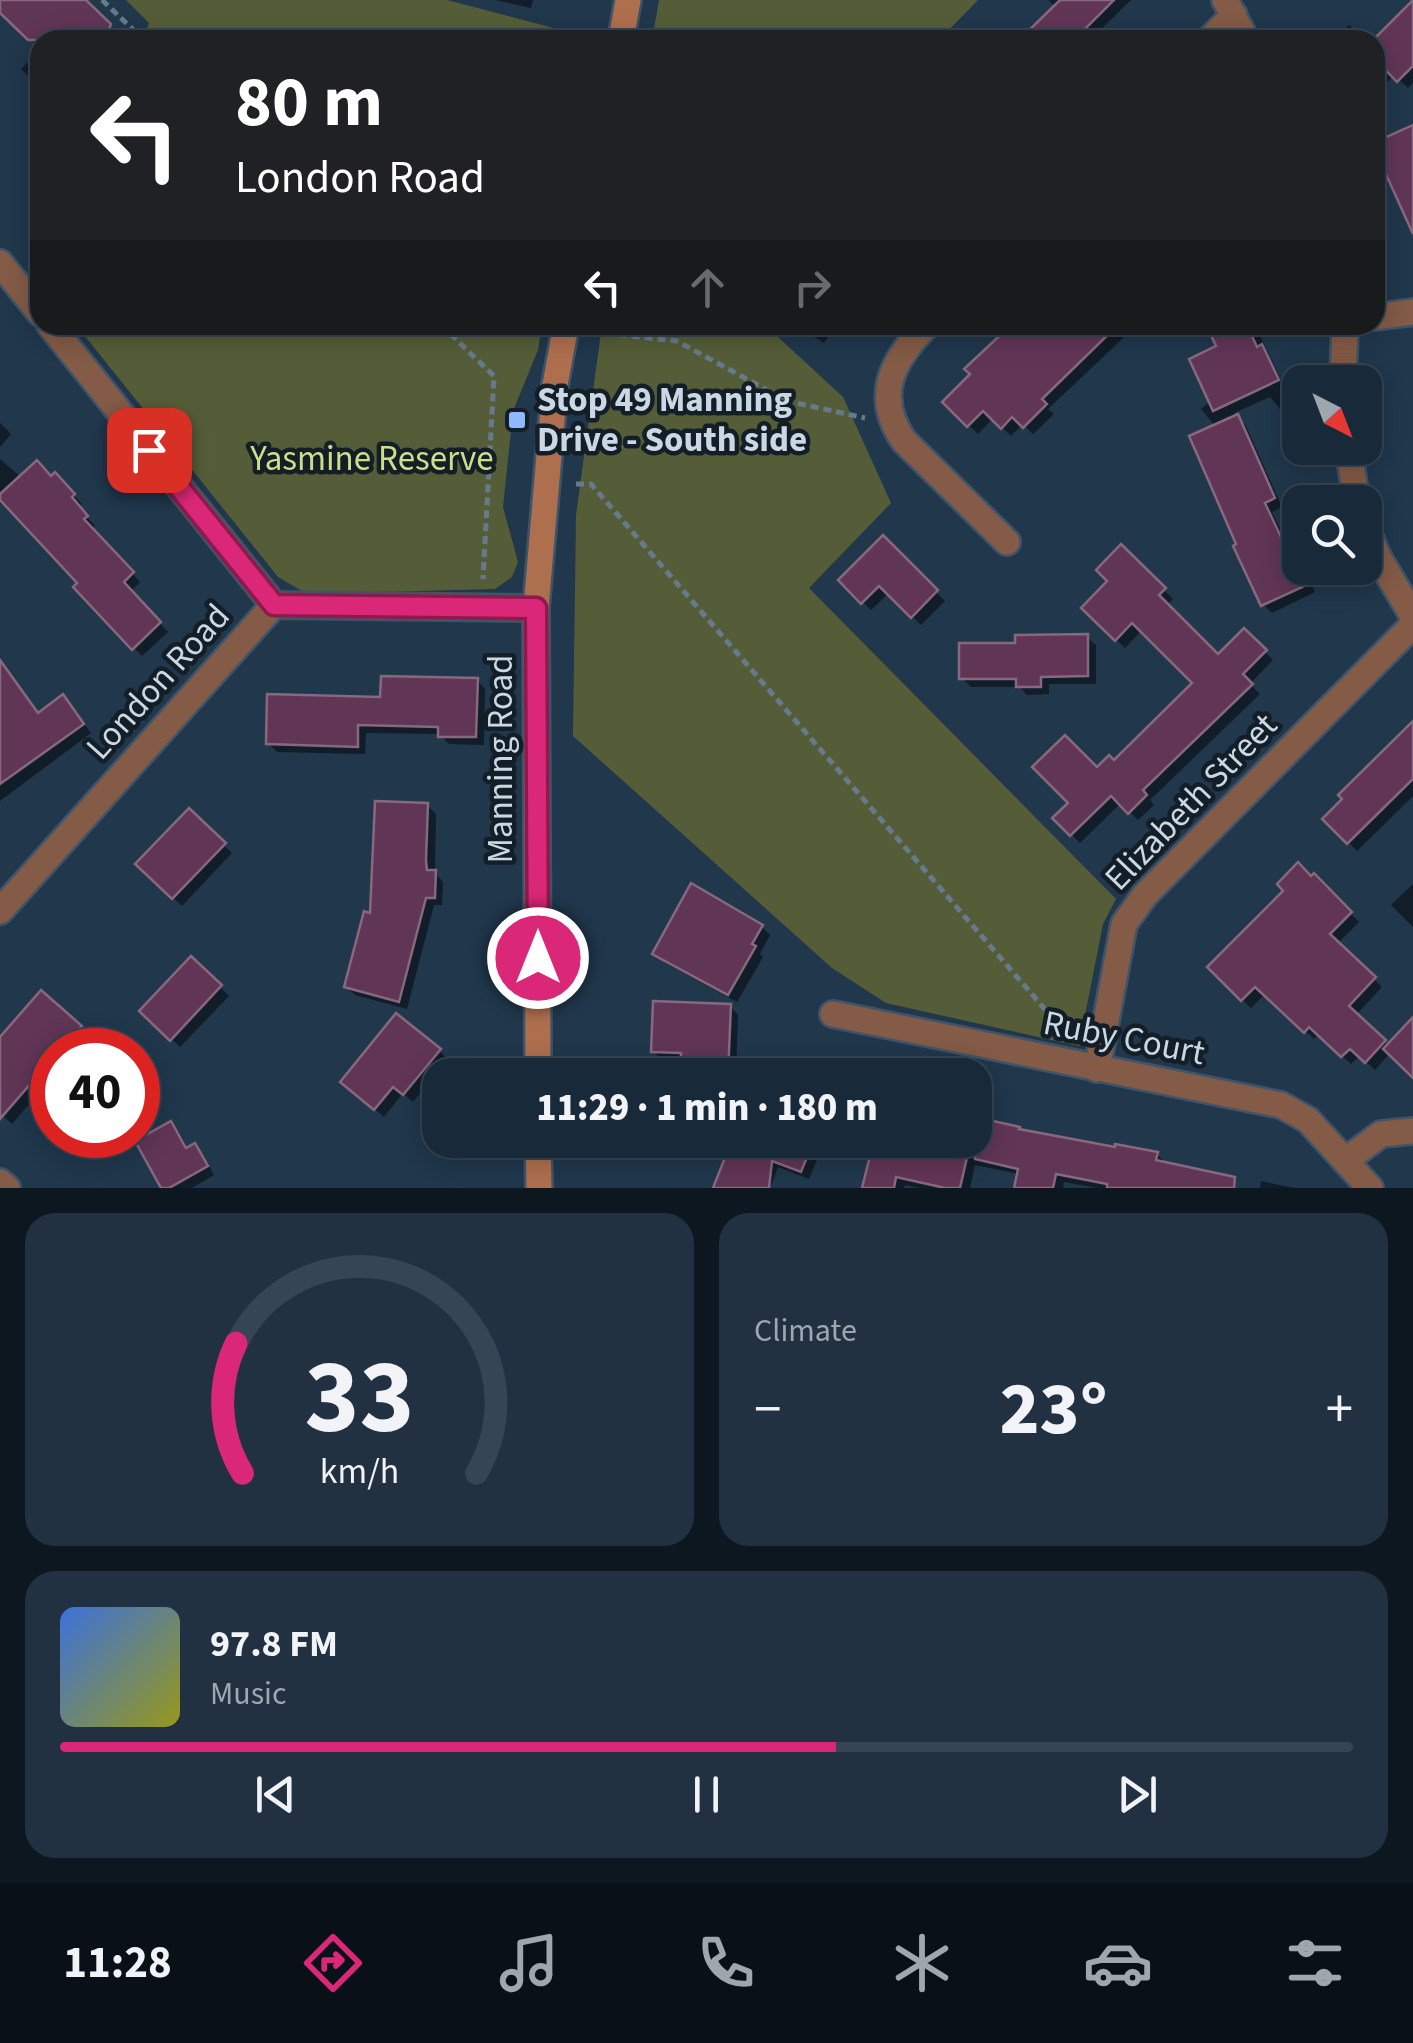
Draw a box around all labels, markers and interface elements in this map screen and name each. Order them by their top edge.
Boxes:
text: 80 m [235,53,383,153]
icon: left [70,70,200,200]
text: London Road [235,146,485,210]
icon: left [575,260,630,315]
icon: ahead [680,260,735,315]
icon: right [785,260,840,315]
north arrow [1282,365,1382,465]
map controls [1282,365,1382,585]
place label: Stop 49 Manning Drive - South side [537,375,807,465]
pin [107,408,192,493]
marker: Stop 49 Manning Drive - South side [506,409,528,431]
icon: arrive [122,423,177,478]
park label: Yasmine Reserve [249,434,494,484]
button: search [1282,485,1382,585]
street label: London Road [74,593,242,771]
street label: Manning Road [476,655,526,863]
street label: Elizabeth Street [1093,702,1289,902]
position arrow [486,906,590,1010]
street label: Ruby Court [1039,998,1209,1078]
speed limit sign: 40 [30,1028,160,1158]
text: 11:29 · 1 min · 180 m [536,1081,878,1135]
text: Climate [754,1308,857,1354]
text: 33 [305,1325,414,1473]
text: 23° [1000,1356,1107,1463]
text: − [754,1371,781,1449]
text: + [1326,1371,1353,1449]
text: km/h [320,1446,399,1497]
text: 97.8 FM [210,1617,338,1671]
text: Music [210,1671,287,1717]
icon: previous [248,1767,303,1822]
icon: pause [679,1767,734,1822]
icon: next [1110,1767,1165,1822]
icon: directions [298,1928,368,1998]
icon: music [494,1928,564,1998]
icon: phone [691,1928,761,1998]
icon: climate [887,1928,957,1998]
icon: car [1083,1928,1153,1998]
icon: filters [1280,1928,1350,1998]
text: 11:28 [63,1931,172,1995]

